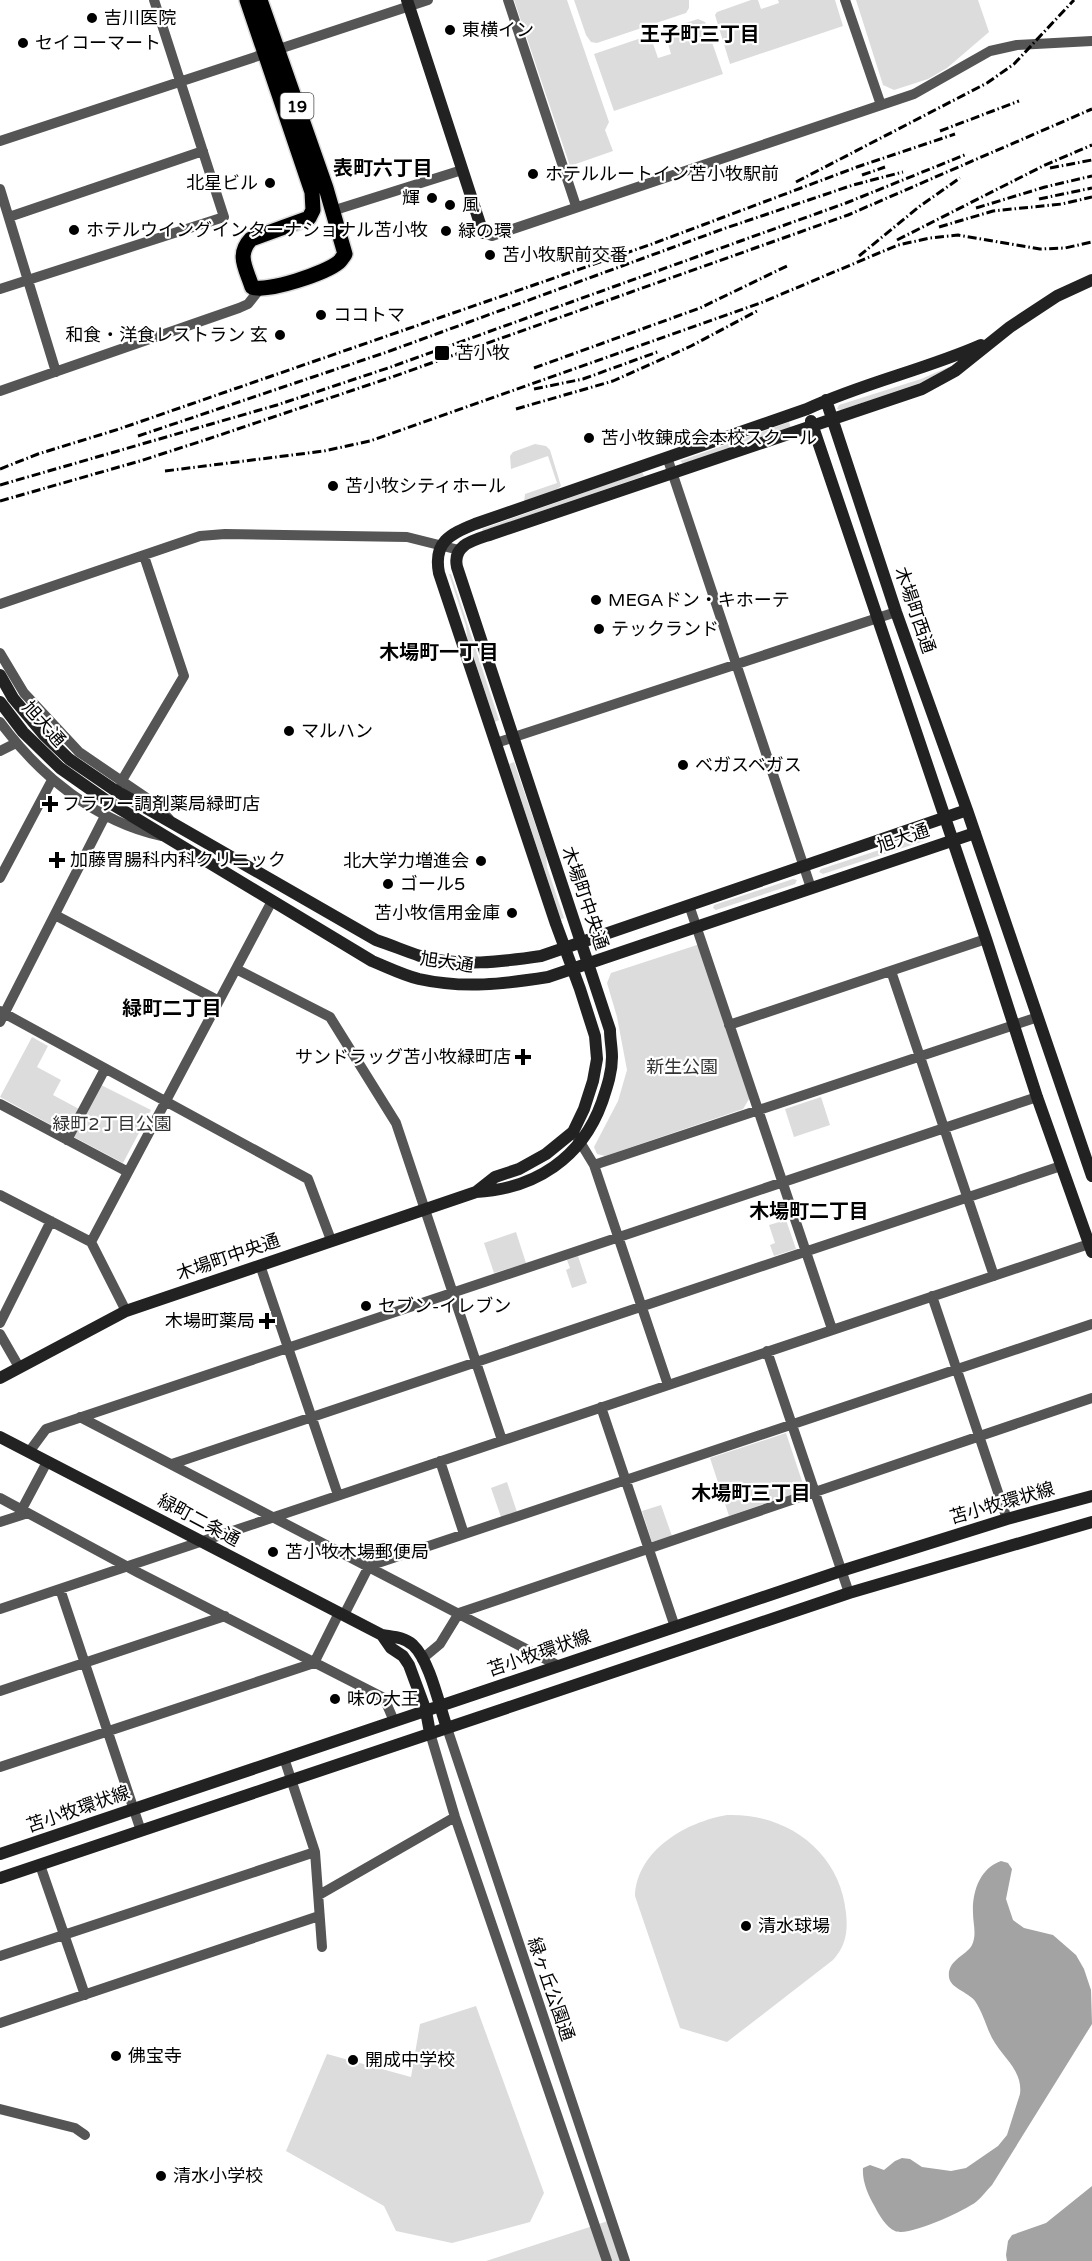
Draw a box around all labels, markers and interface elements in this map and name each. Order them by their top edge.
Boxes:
place label: 吉川医院 [104,7,176,29]
marker: 吉川医院 [85,11,99,25]
place label: 東横イン [462,19,534,41]
marker: 東横イン [443,23,457,37]
district label: 王子町三丁目 [640,23,760,47]
place label: セイコーマート [35,32,161,54]
marker: セイコーマート [16,36,30,50]
road number: 19 [280,93,314,119]
district label: 表町六丁目 [333,157,433,181]
place label: ホテルルートイン苫小牧駅前 [545,163,779,185]
marker: ホテルルートイン苫小牧駅前 [526,167,540,181]
place label: 北星ビル [186,172,258,194]
marker: 北星ビル [263,176,277,190]
place label: 輝 [402,187,420,209]
marker: 輝 [425,191,439,205]
place label: 風 [462,194,480,216]
marker: 風 [443,198,457,212]
place label: ホテルウイングインターナショナル苫小牧 [86,219,428,241]
place label: 緑の環 [458,220,512,242]
marker: ホテルウイングインターナショナル苫小牧 [67,223,81,237]
marker: 緑の環 [439,224,453,238]
place label: 苫小牧駅前交番 [502,244,628,266]
marker: 苫小牧駅前交番 [483,248,497,262]
place label: ココトマ [333,304,405,326]
marker: ココトマ [314,308,328,322]
place label: 和食・洋食レストラン 玄 [65,324,268,346]
marker: 和食・洋食レストラン 玄 [273,328,287,342]
place label: 苫小牧 [456,342,510,364]
marker: 苫小牧 [433,344,451,362]
place label: 苫小牧錬成会本校スクール [601,427,817,449]
marker: 苫小牧錬成会本校スクール [582,431,596,445]
place label: 苫小牧シティホール [345,475,506,497]
marker: 苫小牧シティホール [326,479,340,493]
street label: 木場町西通 [890,564,940,656]
place label: MEGAドン・キホーテ [608,589,790,611]
marker: MEGAドン・キホーテ [589,593,603,607]
place label: テックランド [611,618,719,640]
marker: テックランド [592,622,606,636]
district label: 木場町一丁目 [379,641,499,665]
street label: 旭大通 [18,697,70,751]
place label: マルハン [301,720,373,742]
marker: マルハン [282,724,296,738]
place label: ベガスベガス [695,754,802,776]
marker: ベガスベガス [676,758,690,772]
place label: フラワー調剤薬局緑町店 [62,793,260,815]
marker: フラワー調剤薬局緑町店 [43,797,57,811]
street label: 旭大通 [874,819,932,857]
street label: 木場町中央通 [557,843,613,953]
place label: 加藤胃腸科内科クリニック [70,849,286,871]
place label: 北大学力増進会 [343,850,469,872]
marker: 加藤胃腸科内科クリニック [48,851,66,869]
marker: 北大学力増進会 [474,854,488,868]
place label: ゴール5 [400,873,465,895]
marker: ゴール5 [381,877,395,891]
place label: 苫小牧信用金庫 [374,902,500,924]
marker: 苫小牧信用金庫 [505,906,519,920]
street label: 旭大通 [419,947,475,977]
district label: 緑町二丁目 [122,997,222,1021]
place label: サンドラッグ苫小牧緑町店 [295,1046,511,1068]
marker: サンドラッグ苫小牧緑町店 [516,1050,530,1064]
park label: 新生公園 [646,1056,718,1078]
park label: 緑町2丁目公園 [52,1113,172,1135]
district label: 木場町二丁目 [749,1200,869,1224]
street label: 木場町中央通 [173,1229,283,1285]
place label: セブン-イレブン [378,1295,511,1317]
marker: セブン-イレブン [359,1299,373,1313]
place label: 木場町薬局 [165,1310,255,1332]
marker: 木場町薬局 [260,1314,274,1328]
street label: 苫小牧環状線 [947,1478,1057,1528]
district label: 木場町三丁目 [691,1482,811,1506]
street label: 緑町二条通 [154,1489,244,1551]
place label: 苫小牧木場郵便局 [285,1541,429,1563]
marker: 苫小牧木場郵便局 [266,1545,280,1559]
street label: 苫小牧環状線 [484,1625,594,1681]
place label: 味の大王 [347,1688,419,1710]
marker: 味の大王 [328,1692,342,1706]
street label: 苫小牧環状線 [23,1781,133,1837]
place label: 清水球場 [758,1915,830,1937]
marker: 清水球場 [739,1919,753,1933]
street label: 緑ヶ丘公園通 [523,1934,579,2044]
place label: 佛宝寺 [128,2045,182,2067]
marker: 佛宝寺 [109,2049,123,2063]
place label: 開成中学校 [365,2049,455,2071]
marker: 開成中学校 [346,2053,360,2067]
place label: 清水小学校 [173,2165,263,2187]
marker: 清水小学校 [154,2169,168,2183]

